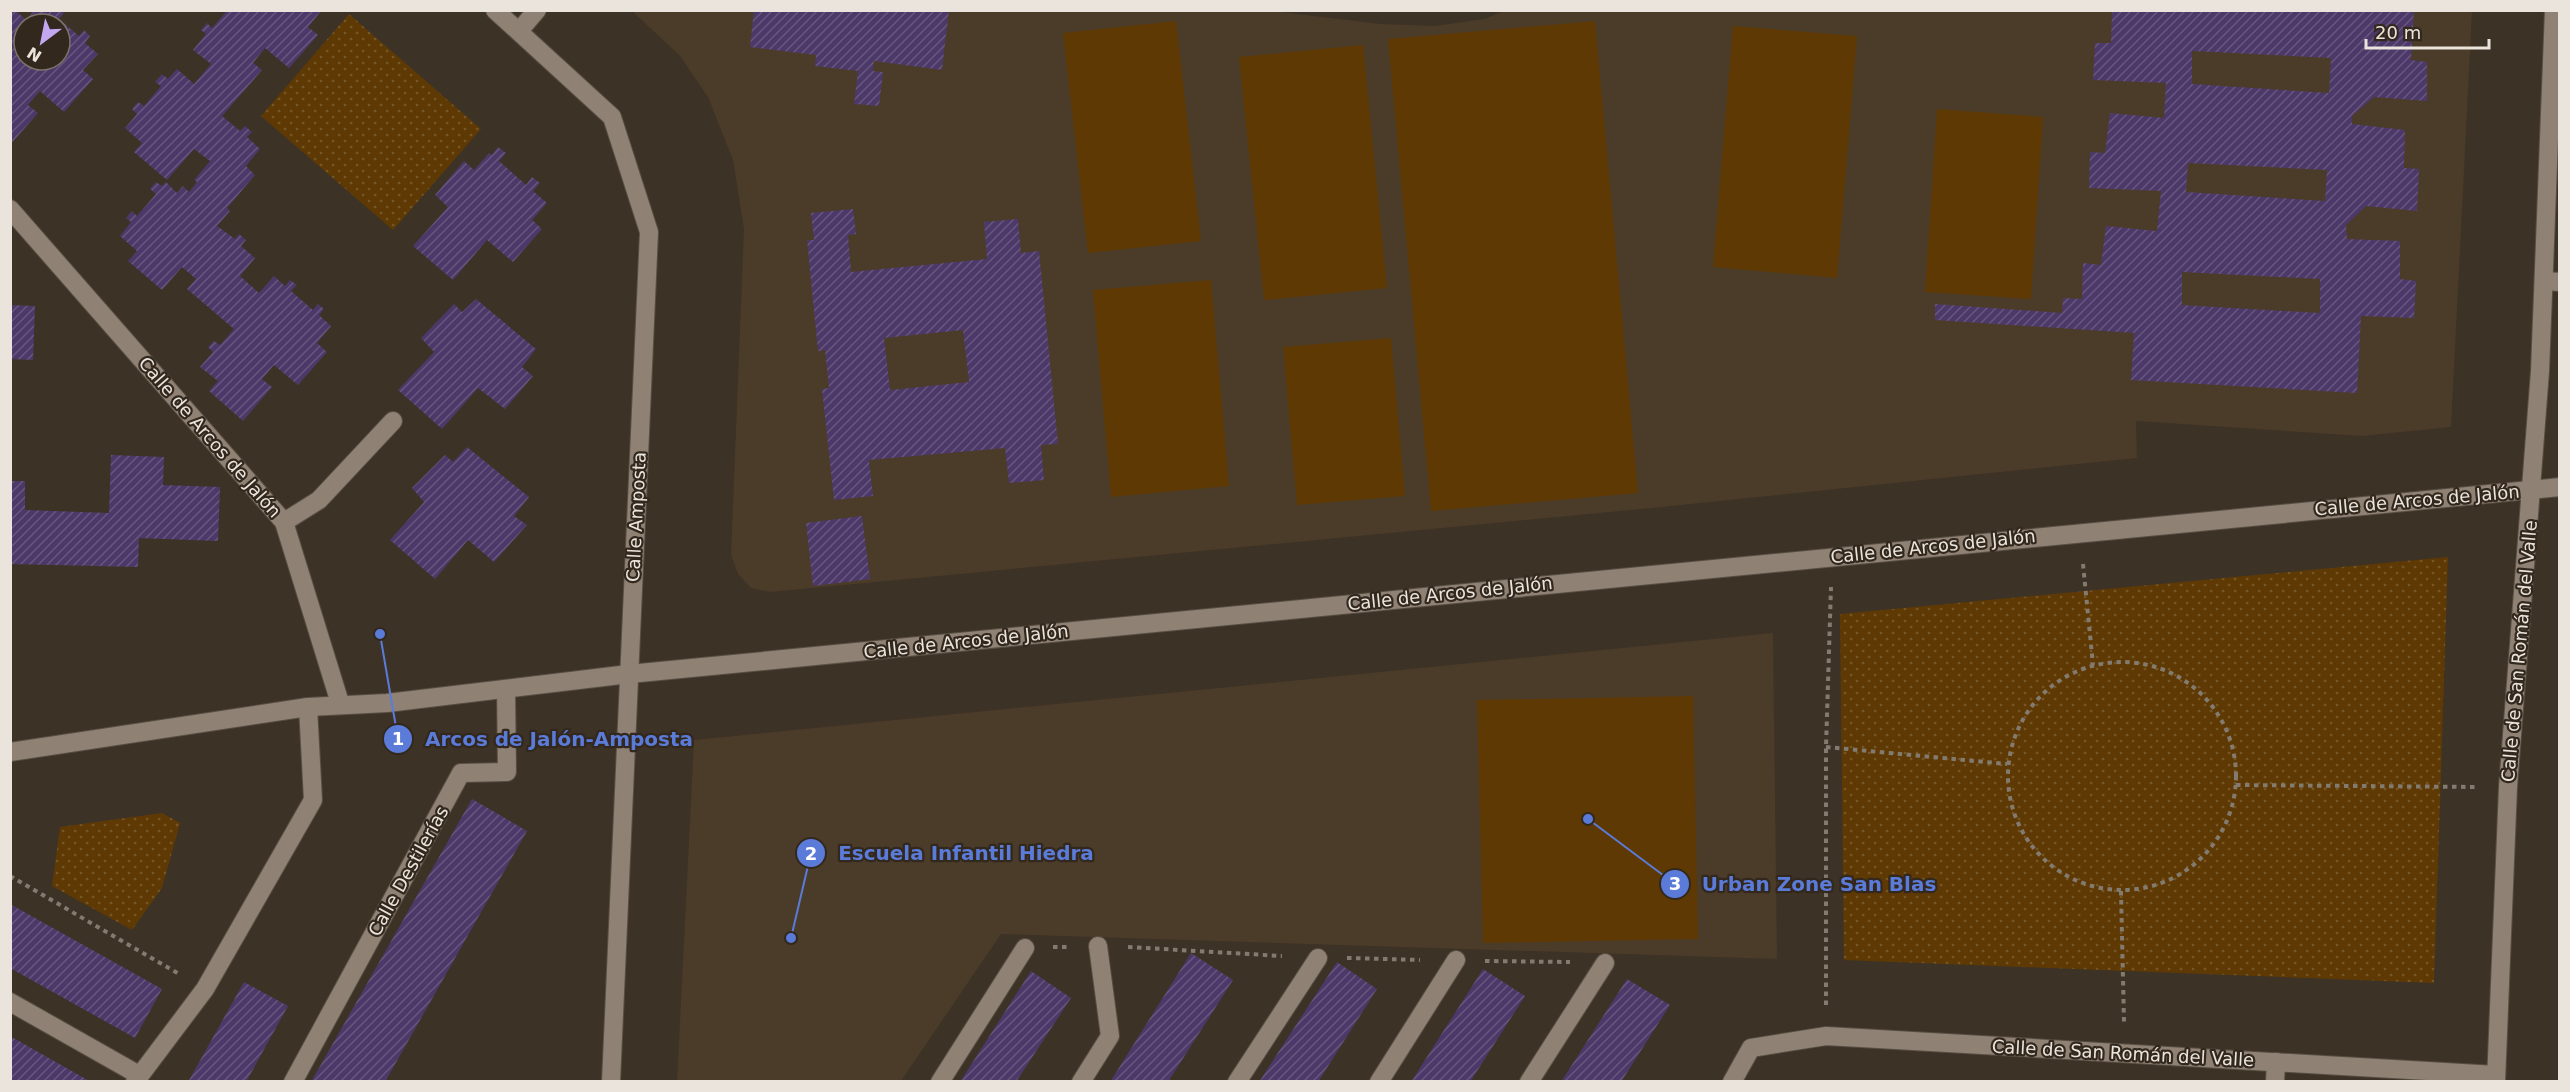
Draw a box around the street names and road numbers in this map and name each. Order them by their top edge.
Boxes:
street label: Calle de Arcos de Jalón [135,352,285,522]
street label: Calle Amposta [622,451,650,583]
street label: Calle de Arcos de Jalón [2314,481,2520,519]
street label: Calle de San Román del Valle [2497,519,2541,783]
street label: Calle de Arcos de Jalón [1829,525,2037,567]
street label: Calle de Arcos de Jalón [1346,572,1554,614]
street label: Calle de Arcos de Jalón [862,620,1070,662]
street label: Calle Destilerías [364,802,452,940]
street label: Calle de San Román del Valle [1991,1036,2255,1070]

